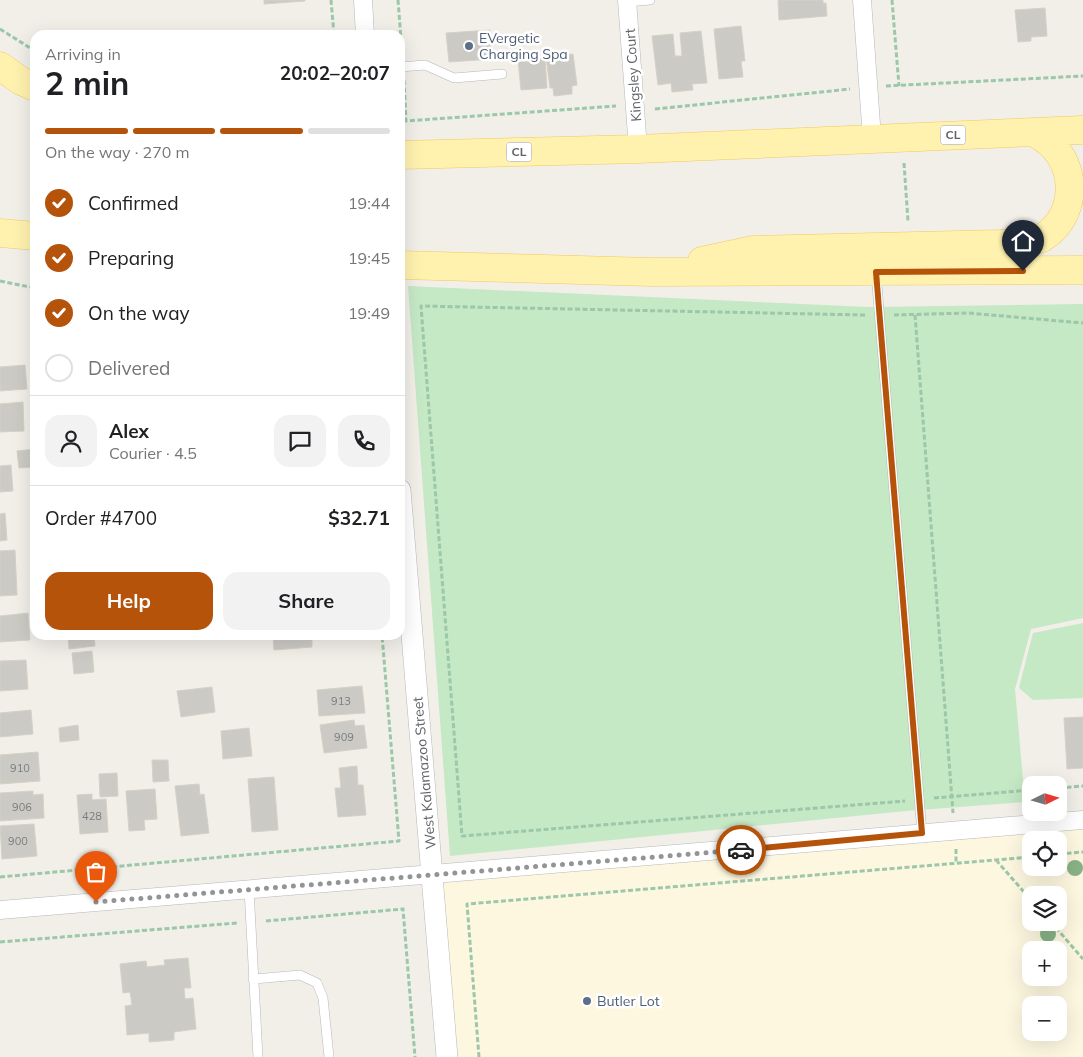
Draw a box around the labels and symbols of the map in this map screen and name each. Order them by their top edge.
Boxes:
street label: Kingsley Court [621,28,645,122]
place label: EVergetic Charging Spa [479,29,568,63]
marker: EVergetic Charging Spa [463,40,475,52]
road number: CL [940,126,966,144]
road number: CL [506,142,532,162]
pin [1002,220,1044,271]
house number: 913 [331,694,351,708]
street label: West Kalamazoo Street [408,696,440,850]
house number: 909 [334,730,354,744]
house number: 910 [10,761,30,775]
north arrow [1022,776,1068,821]
house number: 906 [12,800,32,814]
house number: 428 [82,809,102,823]
courier [716,825,766,875]
house number: 900 [8,834,28,848]
pin [75,851,117,902]
place label: Butler Lot [597,992,660,1010]
marker: Butler Lot [581,995,593,1007]

